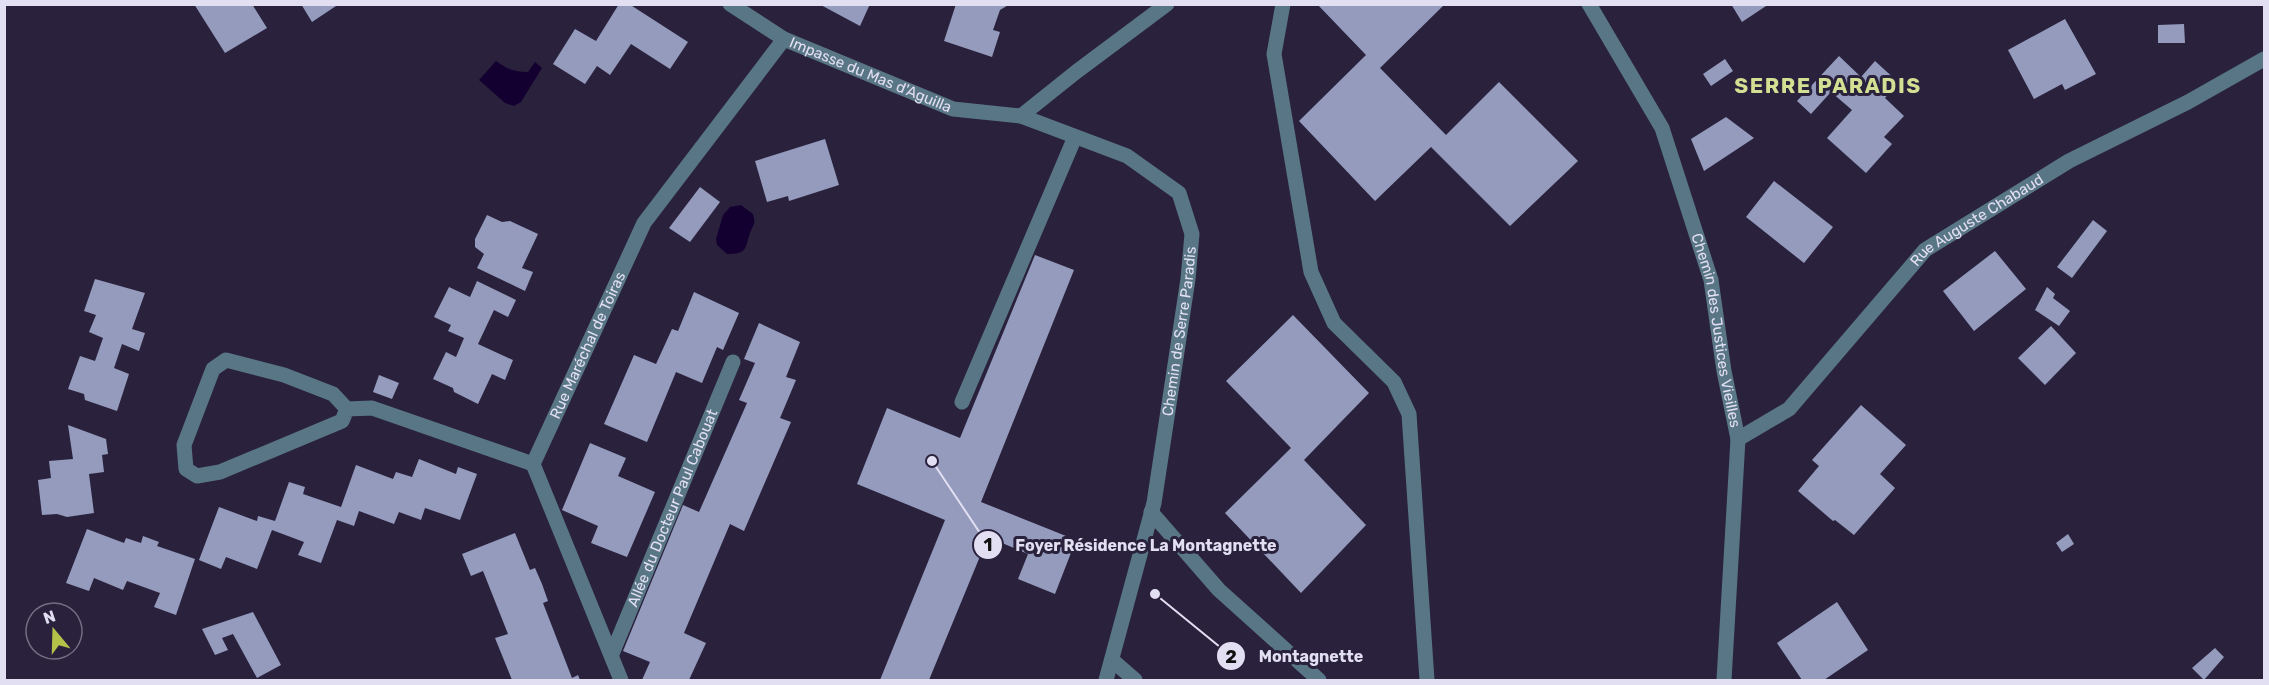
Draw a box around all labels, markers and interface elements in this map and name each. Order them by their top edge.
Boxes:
street label: Impasse du Mas d'Aguilla [787,33,954,116]
district label: SERRE PARADIS [1734,73,1922,98]
street label: Rue Auguste Chabaud [1906,170,2047,270]
street label: Chemin des Justices Vieilles [1688,231,1744,430]
street label: Chemin de Serre Paradis [1158,245,1200,417]
street label: Rue Maréchal de Toiras [546,269,629,422]
street label: Allée du Docteur Paul Cabouat [624,406,721,610]
callout: Foyer Résidence La Montagnette [973,528,1289,562]
text: 1 [984,534,992,556]
text: Foyer Résidence La Montagnette [1015,536,1277,555]
north arrow [24,601,84,661]
text: N [41,606,58,628]
callout: Montagnette [1216,639,1375,673]
text: 2 [1225,646,1237,668]
text: Montagnette [1259,647,1363,666]

